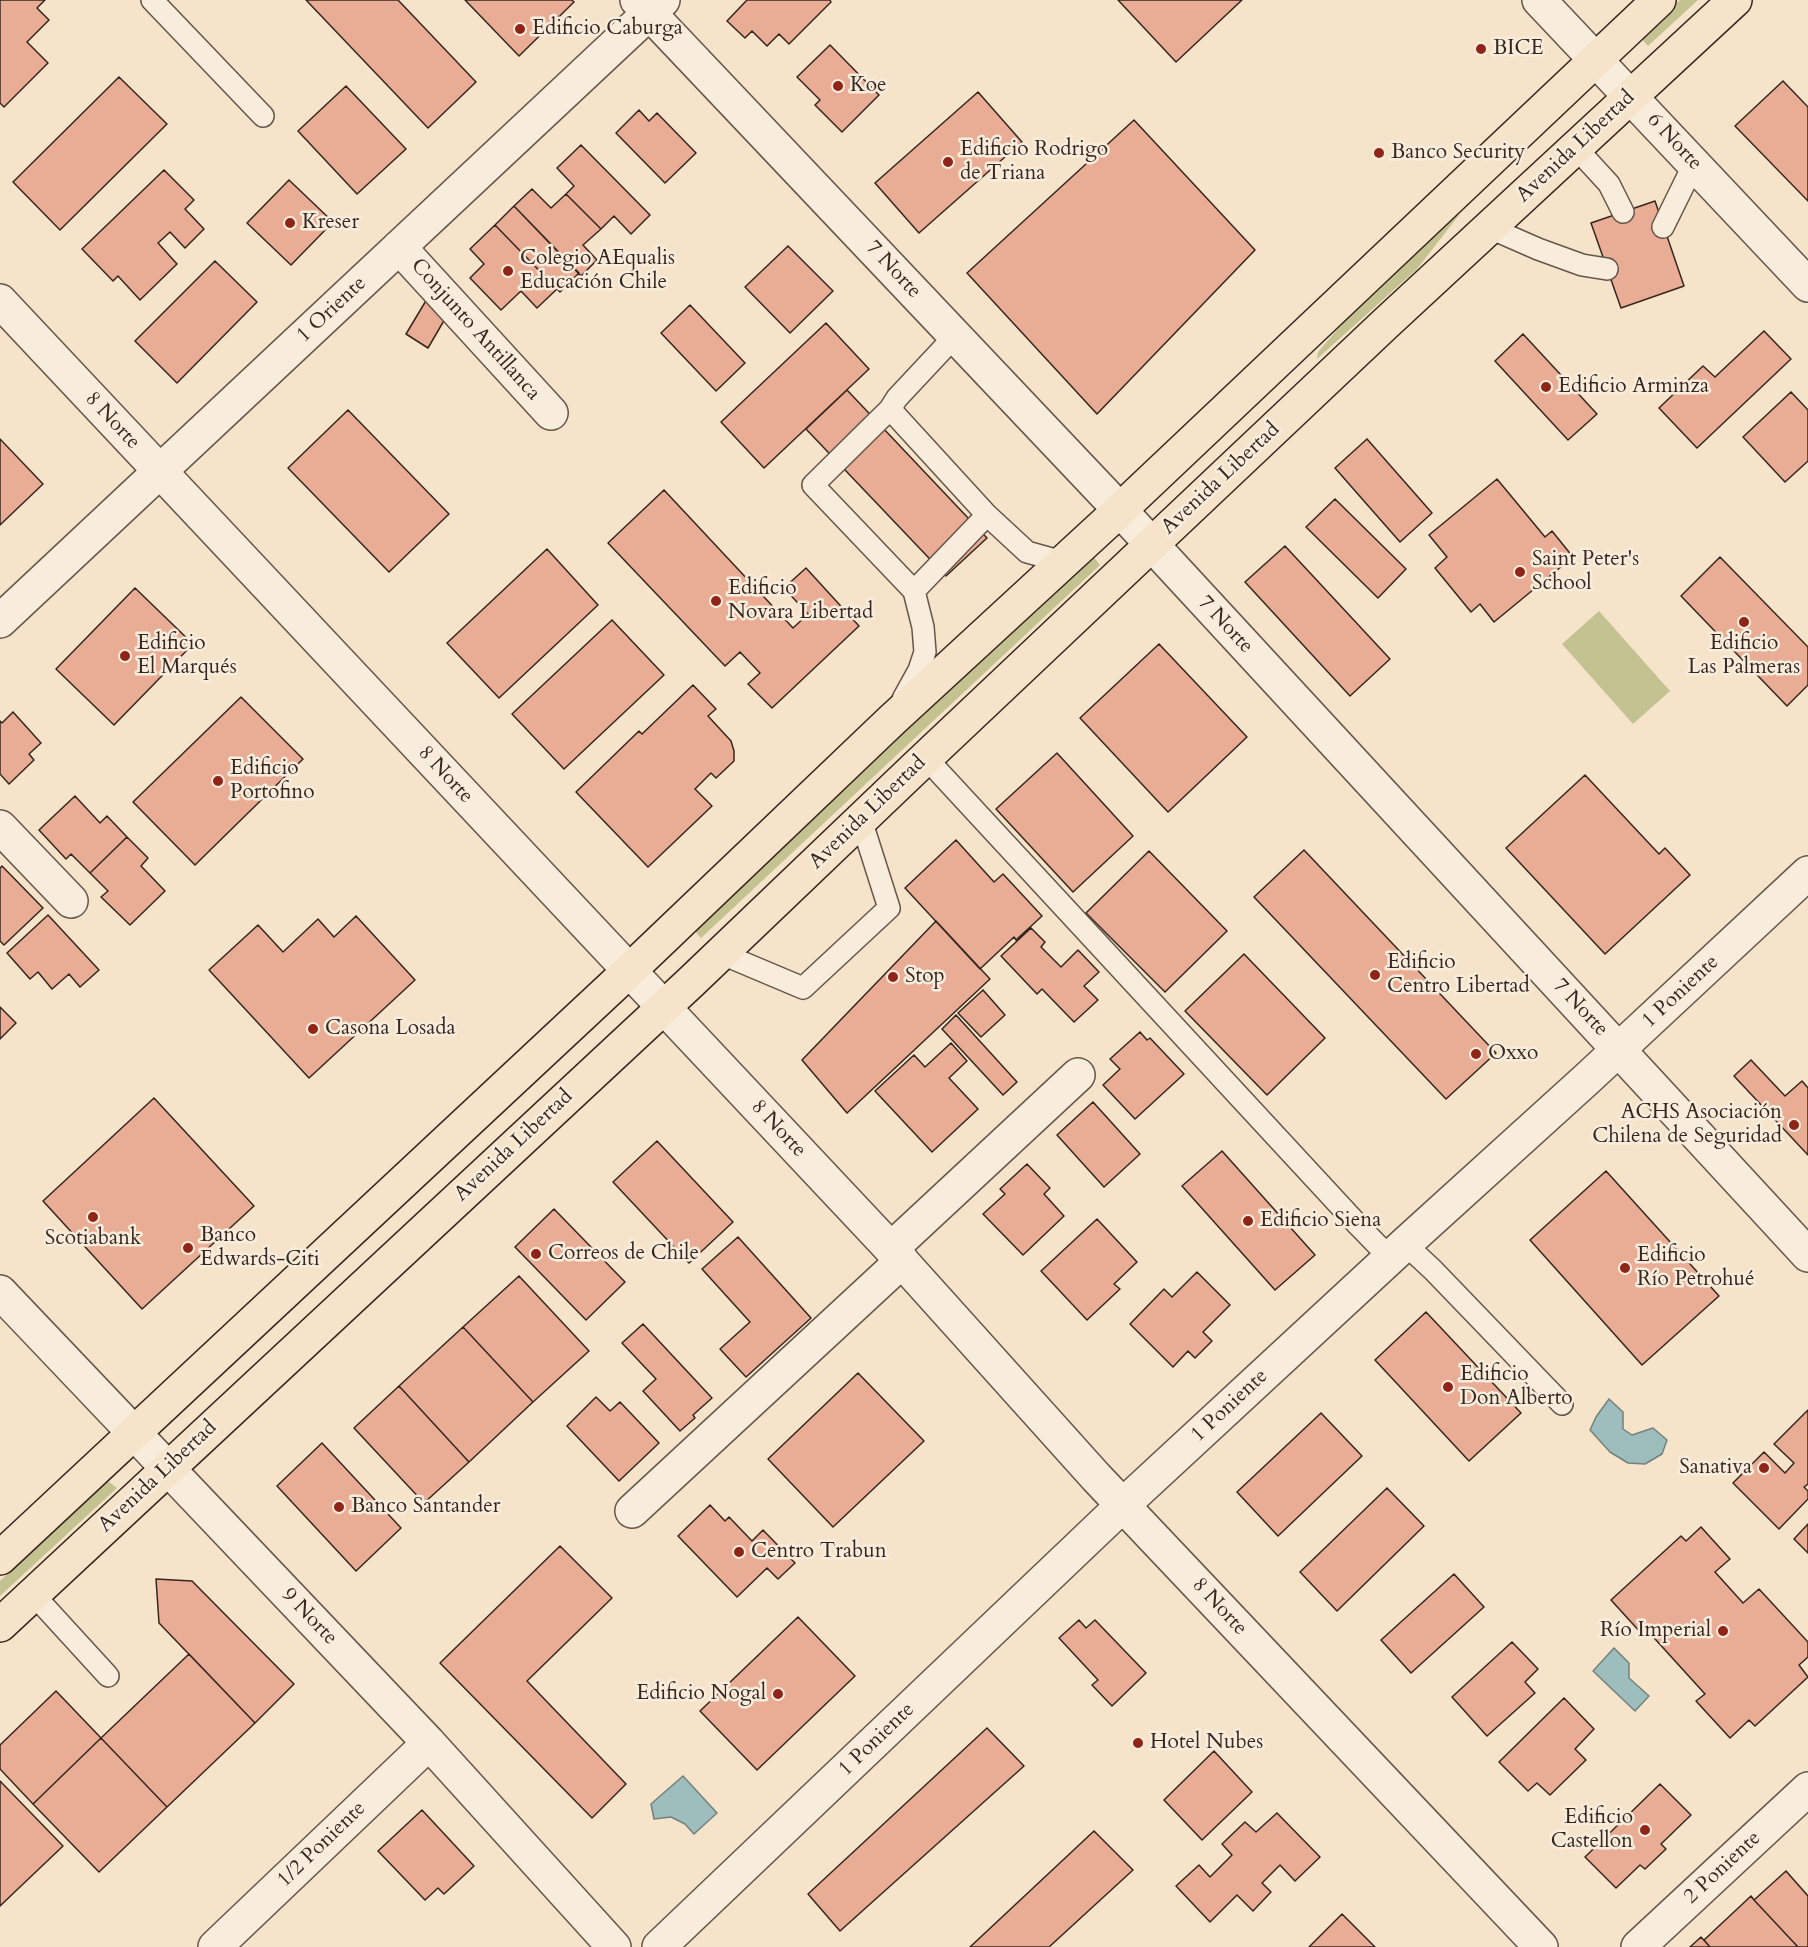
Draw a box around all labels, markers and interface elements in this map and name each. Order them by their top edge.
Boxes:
place label: Edificio Caburga [532,16,683,42]
marker: Edificio Caburga [513,22,527,36]
place label: BICE [1493,36,1543,62]
marker: BICE [1474,42,1488,56]
place label: Koe [850,73,887,99]
marker: Koe [831,79,845,93]
street label: Avenida Libertad [1512,86,1640,208]
street label: 6 Norte [1641,108,1707,176]
place label: Edificio Rodrigo de Triana [960,137,1108,187]
place label: Banco Security [1391,140,1525,166]
marker: Banco Security [1372,146,1386,160]
marker: Edificio Rodrigo de Triana [941,155,955,169]
place label: Kreser [302,210,359,236]
marker: Kreser [283,216,297,230]
street label: 7 Norte [860,236,926,304]
place label: Colegio AEqualis Educación Chile [520,246,675,296]
street label: Conjunto Antillanca [405,254,545,406]
marker: Colegio AEqualis Educación Chile [501,264,515,278]
street label: 1 Oriente [292,272,372,348]
place label: Edificio Arminza [1558,374,1709,400]
marker: Edificio Arminza [1539,380,1553,394]
street label: 8 Norte [79,387,145,455]
street label: Avenida Libertad [1157,418,1285,540]
place label: Saint Peter's School [1532,547,1639,597]
marker: Saint Peter's School [1513,565,1527,579]
place label: Edificio Novara Libertad [728,576,873,626]
street label: 7 Norte [1192,591,1258,659]
marker: Edificio Novara Libertad [709,594,723,608]
marker: Edificio Las Palmeras [1737,615,1751,629]
place label: Edificio El Marqués [137,631,237,681]
place label: Edificio Las Palmeras [1688,631,1800,681]
marker: Edificio El Marqués [118,649,132,663]
street label: 8 Norte [412,741,478,809]
street label: Avenida Libertad [804,751,932,875]
place label: Edificio Portofino [230,756,315,806]
marker: Edificio Portofino [211,774,225,788]
place label: Edificio Centro Libertad [1387,950,1530,1000]
street label: 1 Poniente [1637,950,1725,1034]
place label: Stop [905,964,945,990]
marker: Edificio Centro Libertad [1368,968,1382,982]
marker: Stop [886,970,900,984]
street label: 7 Norte [1547,974,1613,1042]
place label: Casona Losada [325,1016,456,1042]
marker: Casona Losada [306,1022,320,1036]
place label: Oxxo [1488,1041,1538,1067]
marker: Oxxo [1469,1047,1483,1061]
street label: Avenida Libertad [450,1085,578,1207]
street label: 8 Norte [745,1095,811,1163]
place label: ACHS Asociación Chilena de Seguridad [1592,1100,1782,1150]
marker: ACHS Asociación Chilena de Seguridad [1787,1118,1801,1132]
place label: Edificio Siena [1260,1208,1381,1234]
marker: Scotiabank [86,1210,100,1224]
marker: Edificio Siena [1241,1214,1255,1228]
place label: Banco Edwards-Citi [200,1223,320,1273]
place label: Scotiabank [45,1226,141,1252]
marker: Banco Edwards-Citi [181,1241,195,1255]
place label: Correos de Chile [548,1241,699,1267]
place label: Edificio Río Petrohué [1637,1243,1755,1293]
marker: Correos de Chile [529,1247,543,1261]
marker: Edificio Río Petrohué [1618,1261,1632,1275]
place label: Edificio Don Alberto [1460,1362,1573,1412]
street label: 1 Poniente [1186,1364,1274,1448]
marker: Edificio Don Alberto [1441,1380,1455,1394]
street label: Avenida Libertad [94,1416,222,1538]
place label: Sanativa [1679,1455,1752,1481]
marker: Sanativa [1757,1461,1771,1475]
place label: Banco Santander [351,1494,500,1520]
marker: Banco Santander [332,1500,346,1514]
place label: Centro Trabun [751,1539,887,1565]
marker: Centro Trabun [732,1545,746,1559]
street label: 8 Norte [1186,1573,1252,1641]
street label: 9 Norte [276,1583,342,1651]
place label: Río Imperial [1600,1618,1711,1644]
marker: Río Imperial [1716,1624,1730,1638]
place label: Edificio Nogal [636,1681,766,1707]
marker: Edificio Nogal [771,1687,785,1701]
street label: 1 Poniente [834,1698,920,1782]
place label: Hotel Nubes [1150,1730,1263,1756]
marker: Hotel Nubes [1131,1736,1145,1750]
street label: 1/2 Poniente [273,1797,371,1893]
place label: Edificio Castellon [1551,1805,1633,1855]
marker: Edificio Castellon [1638,1823,1652,1837]
street label: 2 Poniente [1679,1826,1767,1910]

